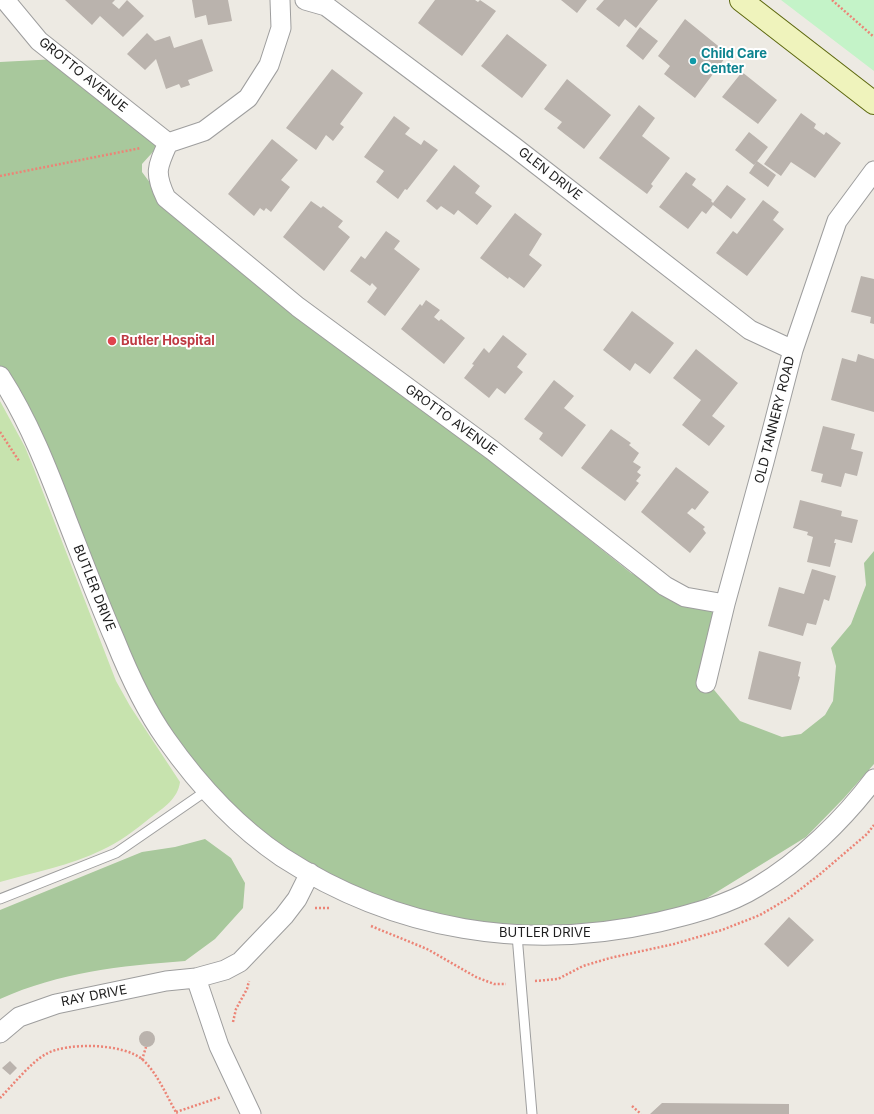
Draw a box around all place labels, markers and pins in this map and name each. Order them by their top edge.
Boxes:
place label: Child Care Center [701,46,767,77]
marker: Child Care Center [688,56,698,66]
place label: Butler Hospital [121,333,215,349]
marker: Butler Hospital [106,335,118,347]

